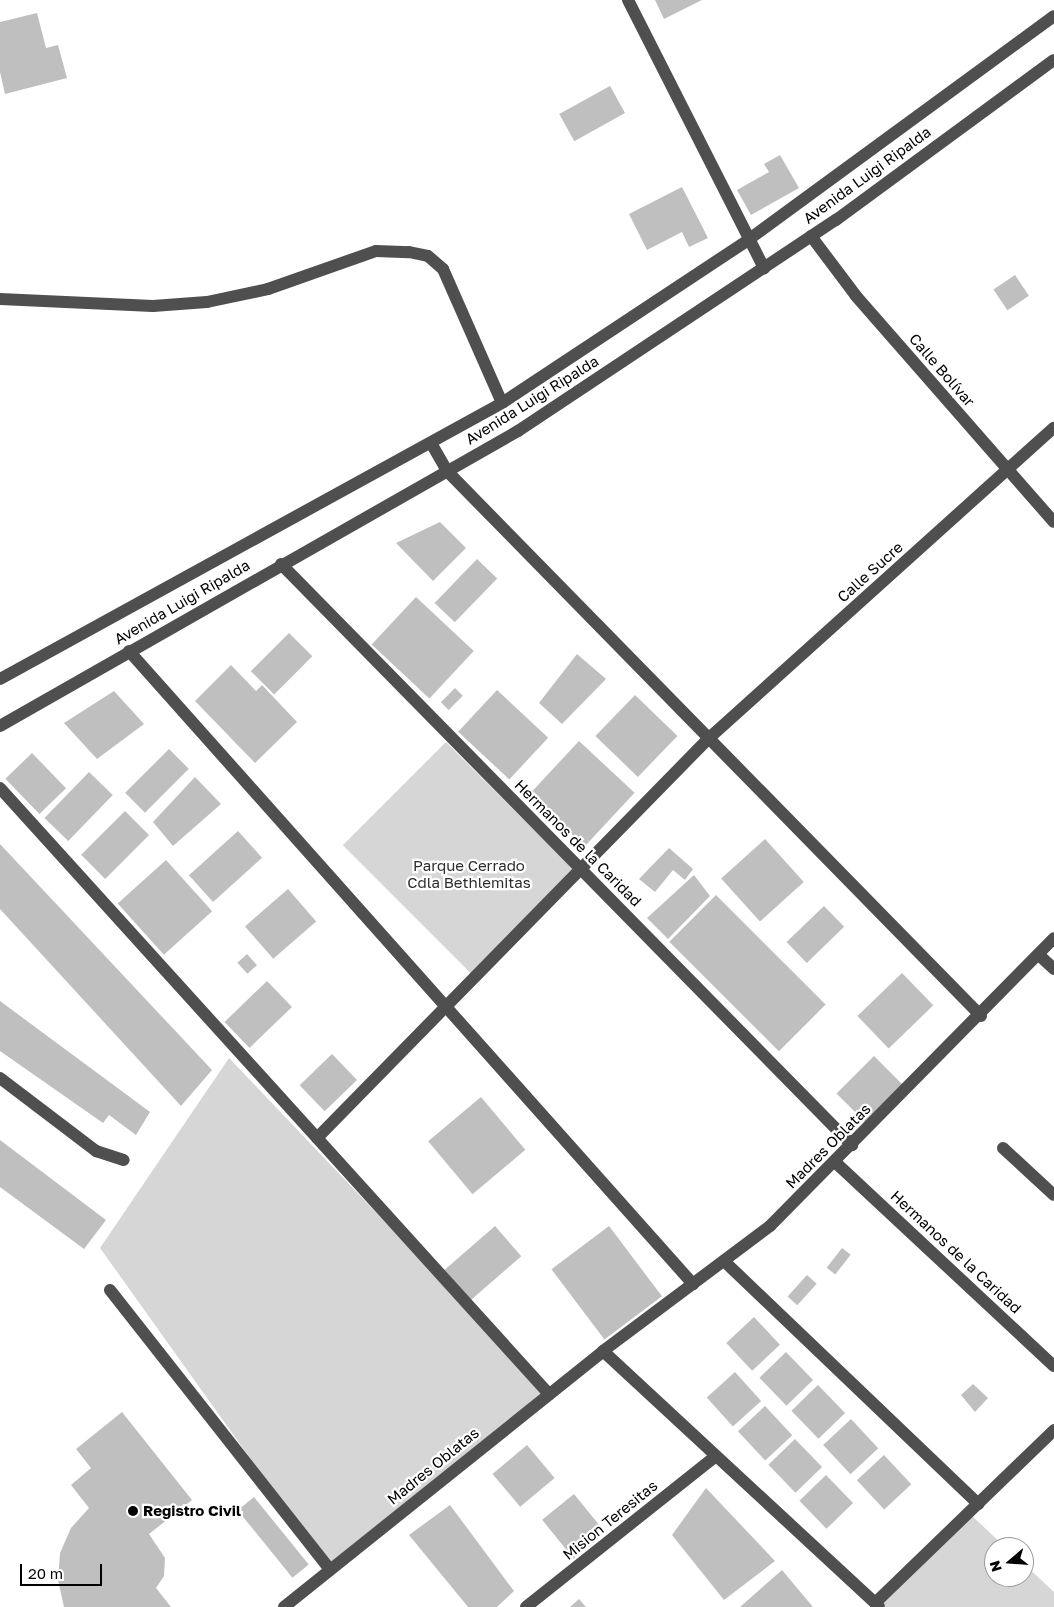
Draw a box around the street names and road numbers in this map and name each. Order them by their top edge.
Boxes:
street label: Avenida Luigi Ripalda [800,123,934,227]
street label: Calle Bolívar [905,330,979,410]
street label: Avenida Luigi Ripalda [462,352,602,448]
street label: Calle Sucre [834,538,906,606]
street label: Avenida Luigi Ripalda [111,556,253,648]
street label: Hermanos de la Caridad [511,776,645,910]
street label: Madres Oblatas [782,1100,874,1192]
street label: Hermanos de la Caridad [887,1187,1025,1317]
street label: Madres Oblatas [384,1424,482,1508]
street label: Mision Teresitas [559,1476,661,1564]

